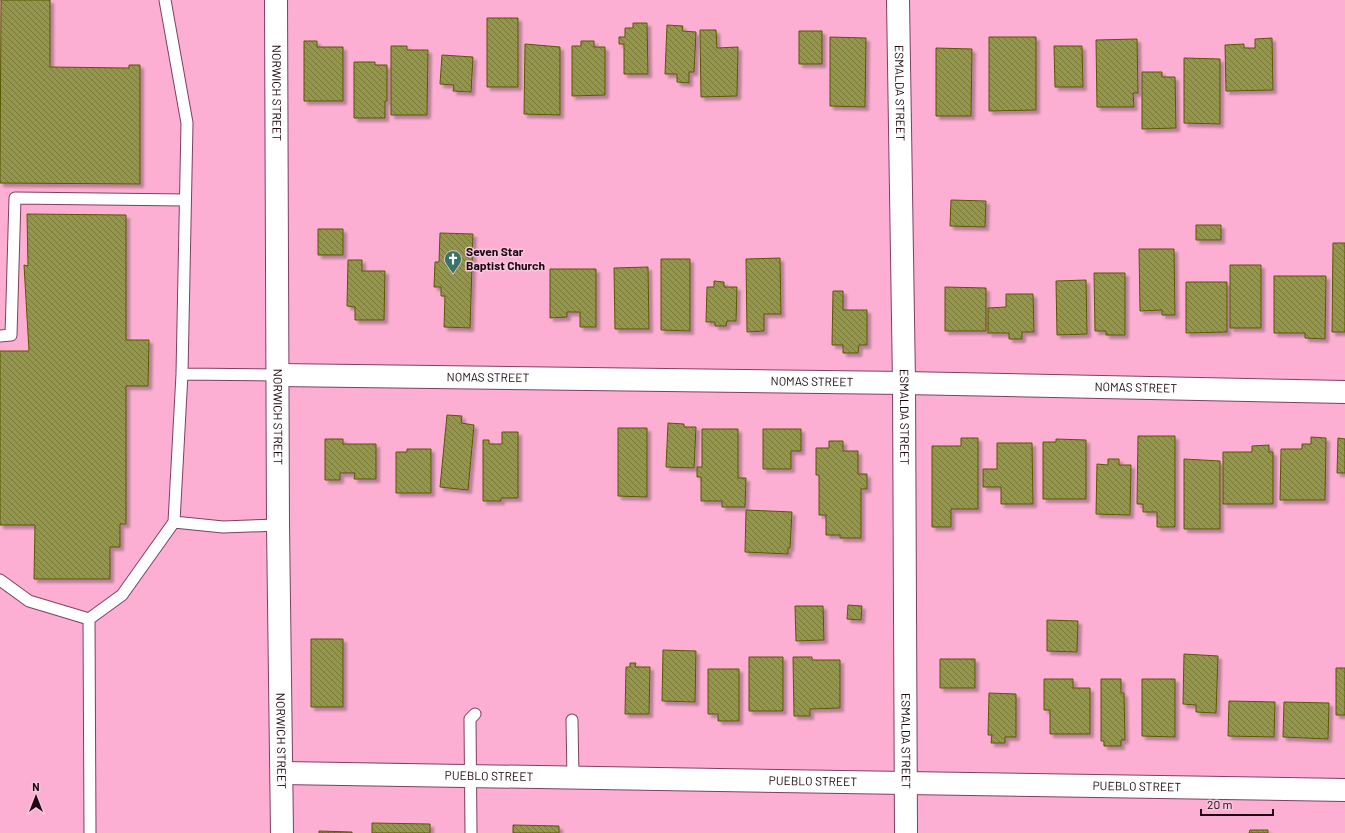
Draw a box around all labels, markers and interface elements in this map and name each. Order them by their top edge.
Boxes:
street label: NORWICH STREET [270,45,285,141]
street label: ESMALDA STREET [893,45,908,141]
place label: Seven Star Baptist Church [466,244,545,272]
church icon: Seven Star Baptist Church [443,249,463,274]
street label: NORWICH STREET [271,369,286,465]
street label: NOMAS STREET [447,369,530,384]
street label: ESMALDA STREET [898,369,912,465]
street label: NOMAS STREET [770,373,854,388]
street label: NOMAS STREET [1094,379,1178,395]
street label: NORWICH STREET [274,693,289,789]
street label: ESMALDA STREET [899,693,914,789]
street label: PUEBLO STREET [445,768,534,783]
street label: PUEBLO STREET [769,773,858,788]
north arrow [16,777,56,817]
street label: PUEBLO STREET [1092,778,1182,793]
text: N [32,780,40,793]
scale bar [1201,791,1273,817]
text: 20 m [1207,797,1233,811]

